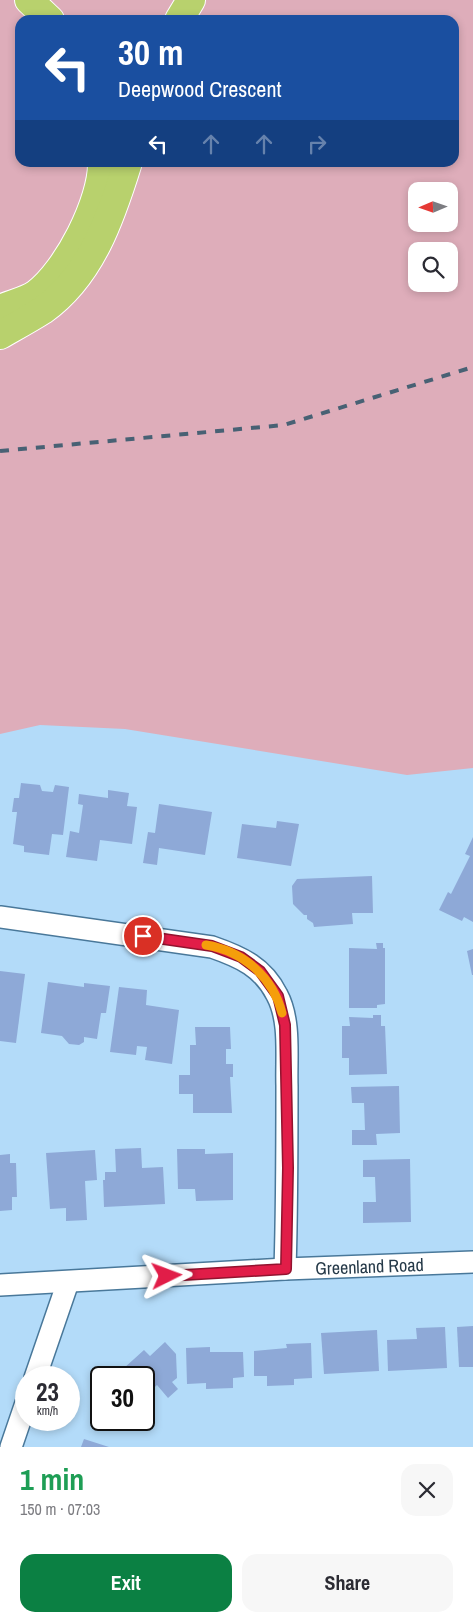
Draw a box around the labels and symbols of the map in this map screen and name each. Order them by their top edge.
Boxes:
north arrow [408,182,458,232]
pin [122,915,164,957]
position arrow [140,1249,192,1301]
street label: Greenland Road [315,1251,424,1280]
speed limit sign: 30 [90,1366,155,1431]

